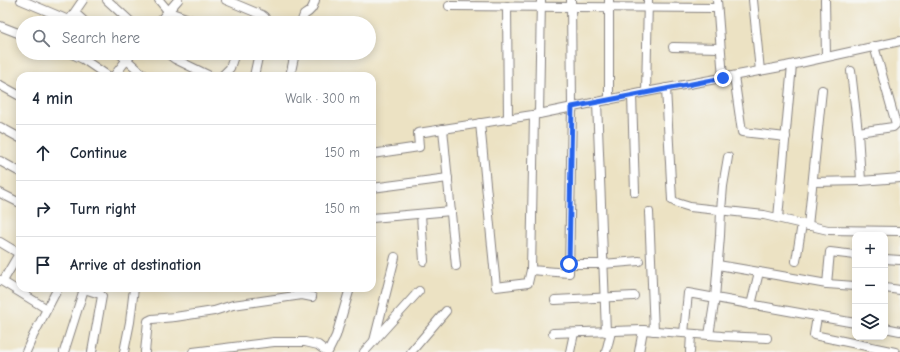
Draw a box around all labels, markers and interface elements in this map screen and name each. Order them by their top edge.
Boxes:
search box [16,16,376,60]
icon: search [30,27,52,49]
text: Search here [62,29,140,47]
route end [714,69,732,87]
text: 4 min [32,89,73,108]
text: Walk · 300 m [285,91,360,106]
icon: ahead [32,142,54,164]
text: Continue [70,144,127,162]
text: 150 m [325,145,360,160]
icon: right [32,198,54,220]
text: Turn right [70,200,136,218]
text: 150 m [325,201,360,216]
map controls [852,232,888,340]
button: + [852,232,888,268]
icon: arrive [32,254,54,276]
route start [560,255,578,273]
text: Arrive at destination [70,256,201,274]
button: − [852,268,888,304]
button: layers [852,304,888,340]

